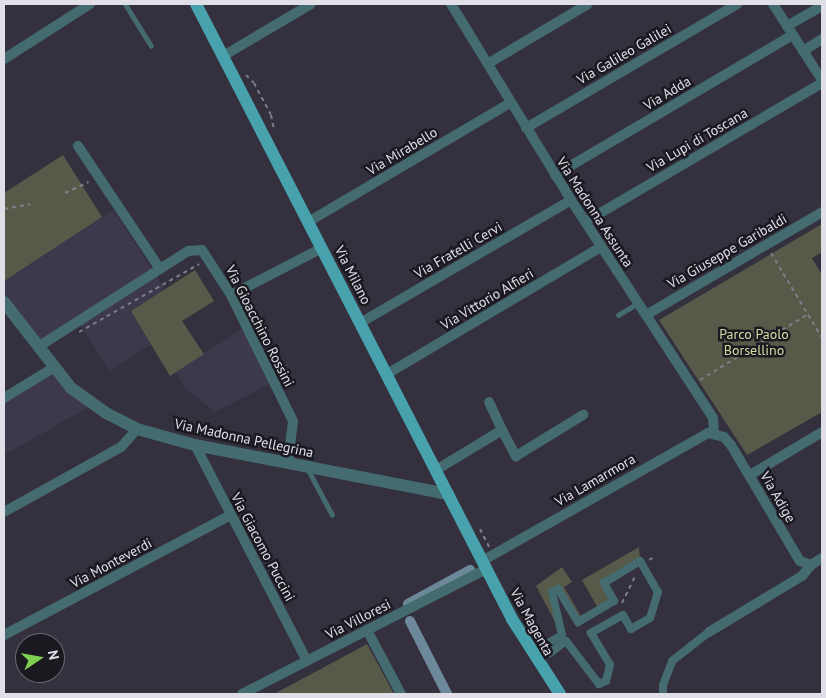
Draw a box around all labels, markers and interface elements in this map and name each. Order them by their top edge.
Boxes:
street label: Via Galileo Galilei [574,20,674,88]
street label: Via Adda [640,72,694,114]
street label: Via Lupi di Toscana [643,104,751,176]
street label: Via Mirabello [364,123,440,179]
street label: Via Madonna Assunta [553,154,637,270]
street label: Via Giuseppe Garibaldi [664,210,790,292]
street label: Via Fratelli Cervi [411,218,505,282]
street label: Via Milano [331,243,375,307]
street label: Via Gioacchino Rossini [222,263,298,389]
street label: Via Vittorio Alfieri [437,264,537,334]
park label: Parco Paolo Borsellino [719,326,789,358]
street label: Via Madonna Pellegrina [173,415,315,461]
street label: Via Lamarmora [552,450,638,510]
street label: Via Adige [757,468,799,526]
street label: Via Giacomo Puccini [227,490,299,604]
street label: Via Monteverdi [67,535,155,591]
street label: Via Magenta [507,585,557,659]
street label: Via Villoresi [322,595,394,643]
north arrow [15,633,65,683]
text: N [44,649,63,661]

